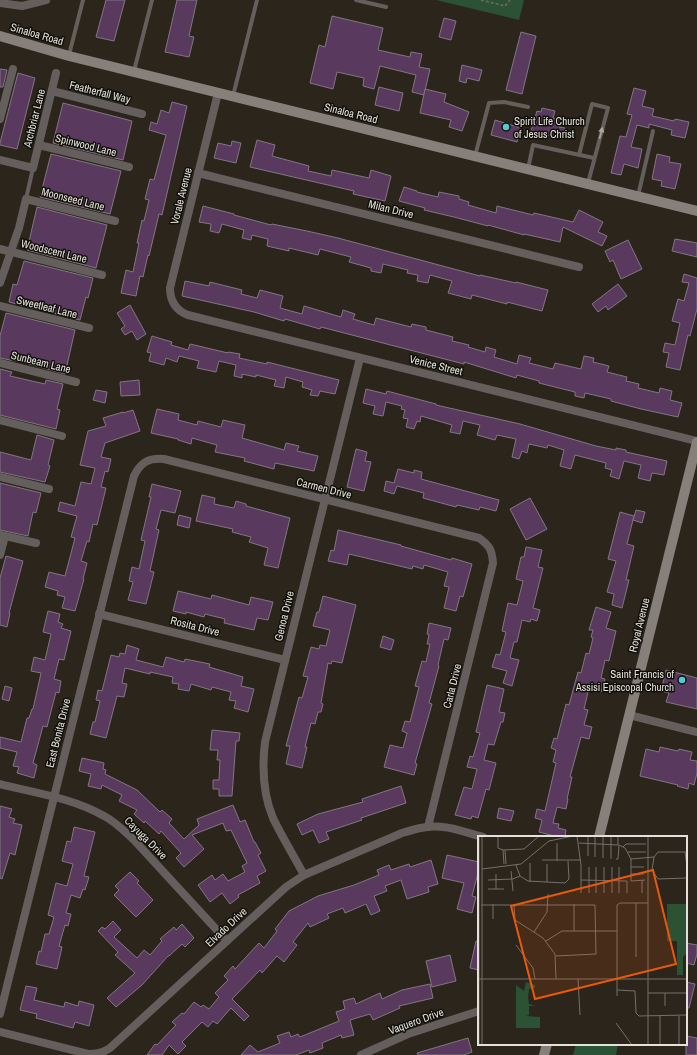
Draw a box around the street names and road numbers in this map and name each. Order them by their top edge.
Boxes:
street label: Sinaloa Road [9,20,65,48]
street label: Featherfall Way [68,78,132,106]
street label: Archbriar Lane [20,87,48,150]
street label: Sinaloa Road [323,100,379,126]
street label: Spinwood Lane [54,131,118,159]
street label: Vorale Avenue [167,166,195,226]
street label: Moonseed Lane [40,184,106,214]
street label: Milan Drive [367,197,415,221]
street label: Woodscent Lane [20,236,88,266]
street label: Sweetleaf Lane [15,293,79,321]
street label: Sunbeam Lane [10,348,72,376]
street label: Venice Street [408,352,464,378]
street label: Carmen Drive [295,474,353,502]
street label: Genoa Drive [271,589,297,643]
street label: Royal Avenue [625,596,653,654]
street label: Rosita Drive [169,613,221,639]
street label: Carla Drive [440,662,464,710]
street label: East Bonita Drive [43,697,73,769]
street label: Cayuga Drive [122,814,170,862]
street label: Elvado Drive [202,904,250,950]
street label: Vaquero Drive [387,1005,445,1037]

